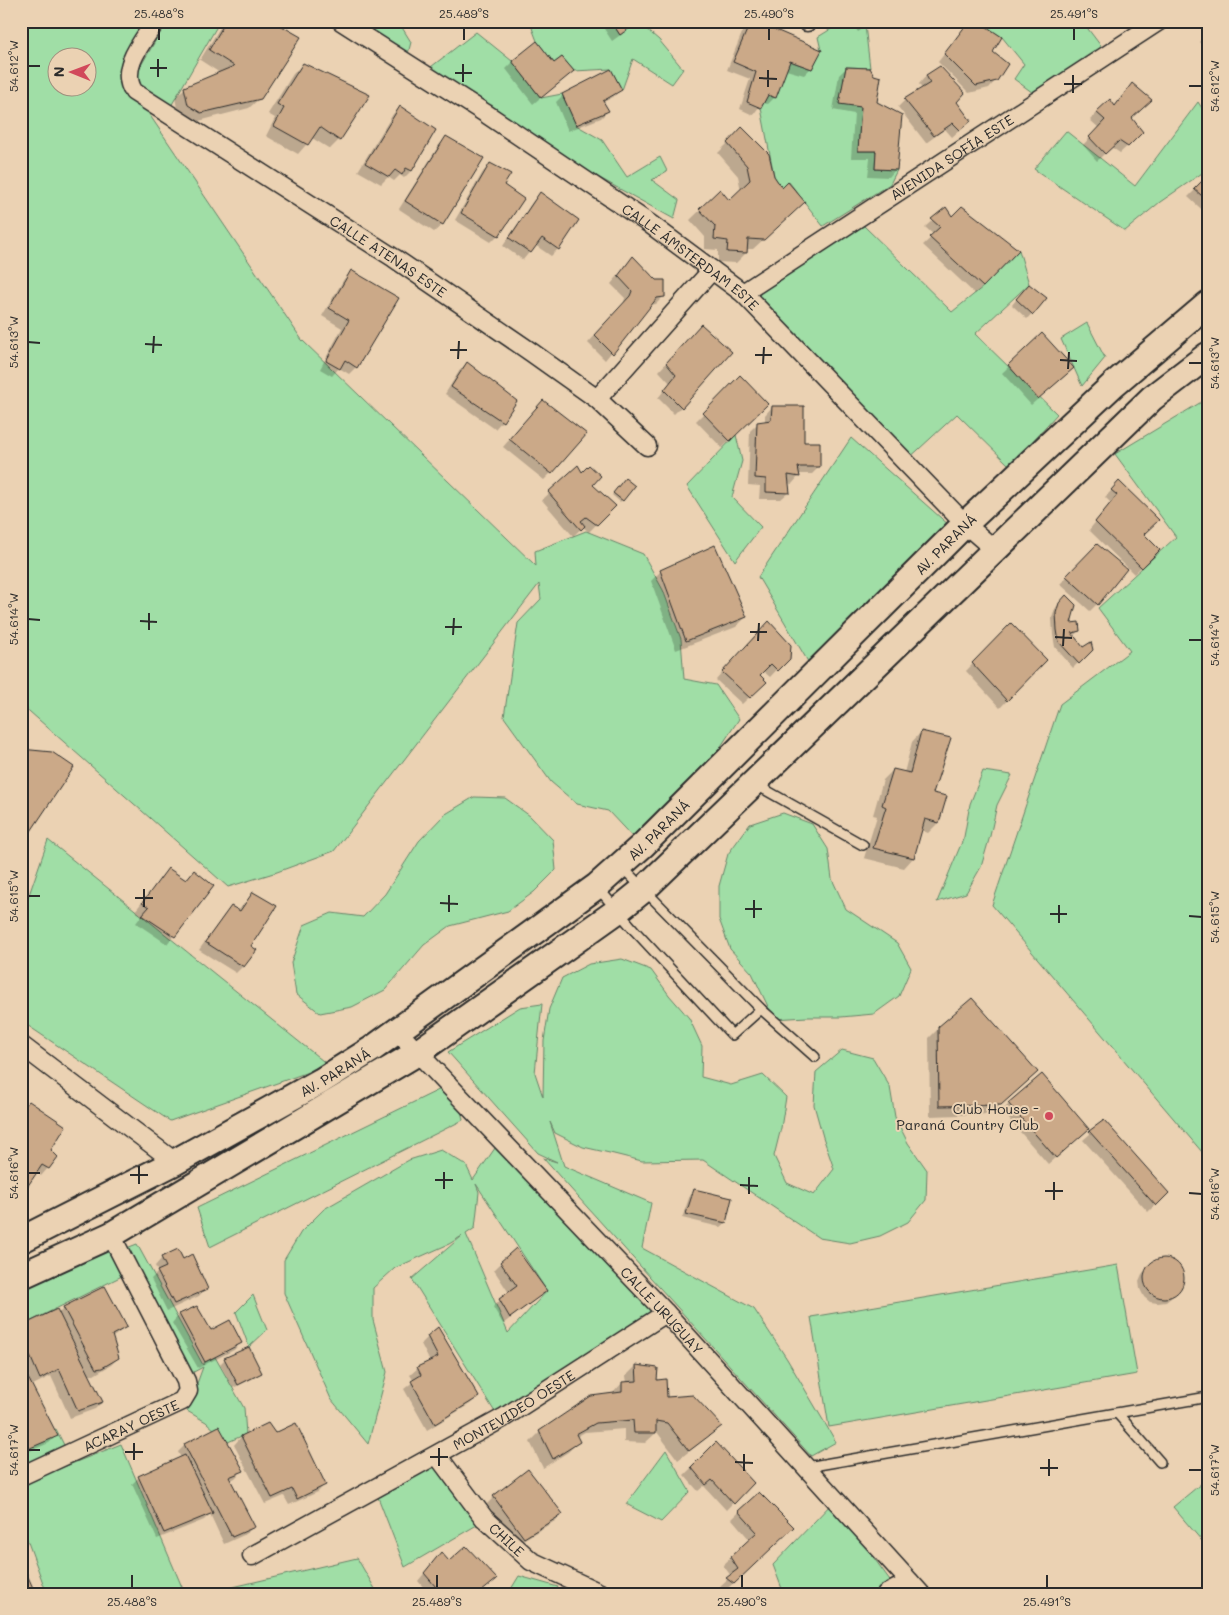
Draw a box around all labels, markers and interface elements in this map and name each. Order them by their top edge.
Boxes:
text: 25.488°S [134,5,184,21]
text: 25.489°S [439,5,489,21]
text: 25.490°S [744,5,794,21]
text: 25.491°S [1050,5,1098,21]
text: 54.612°W [5,40,21,92]
north arrow [48,48,98,98]
text: 54.612°W [1206,60,1222,112]
text: N [49,66,68,77]
street label: AVENIDA SOFÍA ESTE [886,109,1017,204]
street label: CALLE ÁMSTERDAM ESTE [619,199,764,314]
street label: CALLE ATENAS ESTE [326,210,451,301]
text: 54.613°W [5,316,21,368]
text: 54.613°W [1206,337,1222,389]
street label: AV. PARANÁ [910,509,980,579]
text: 54.614°W [5,593,21,645]
text: 54.614°W [1206,614,1222,666]
street label: AV. PARANÁ [623,795,693,864]
text: 54.615°W [5,870,21,922]
text: 54.615°W [1206,891,1222,943]
street label: AV. PARANÁ [296,1043,374,1101]
place label: Club House - Paraná Country Club [896,1099,1039,1134]
marker: Club House - Paraná Country Club [1043,1110,1055,1122]
text: 54.616°W [5,1147,21,1199]
text: 54.616°W [1206,1168,1222,1220]
street label: CALLE URUGUAY [617,1262,708,1358]
street label: MONTEVIDEO OESTE [449,1365,578,1453]
street label: ACARAY OESTE [80,1394,182,1455]
text: 54.617°W [5,1424,21,1476]
text: 54.617°W [1206,1444,1222,1496]
street label: CHILE [485,1518,529,1560]
text: 25.488°S [107,1593,157,1609]
text: 25.489°S [412,1593,462,1609]
text: 25.490°S [717,1593,767,1609]
text: 25.491°S [1023,1593,1071,1609]

